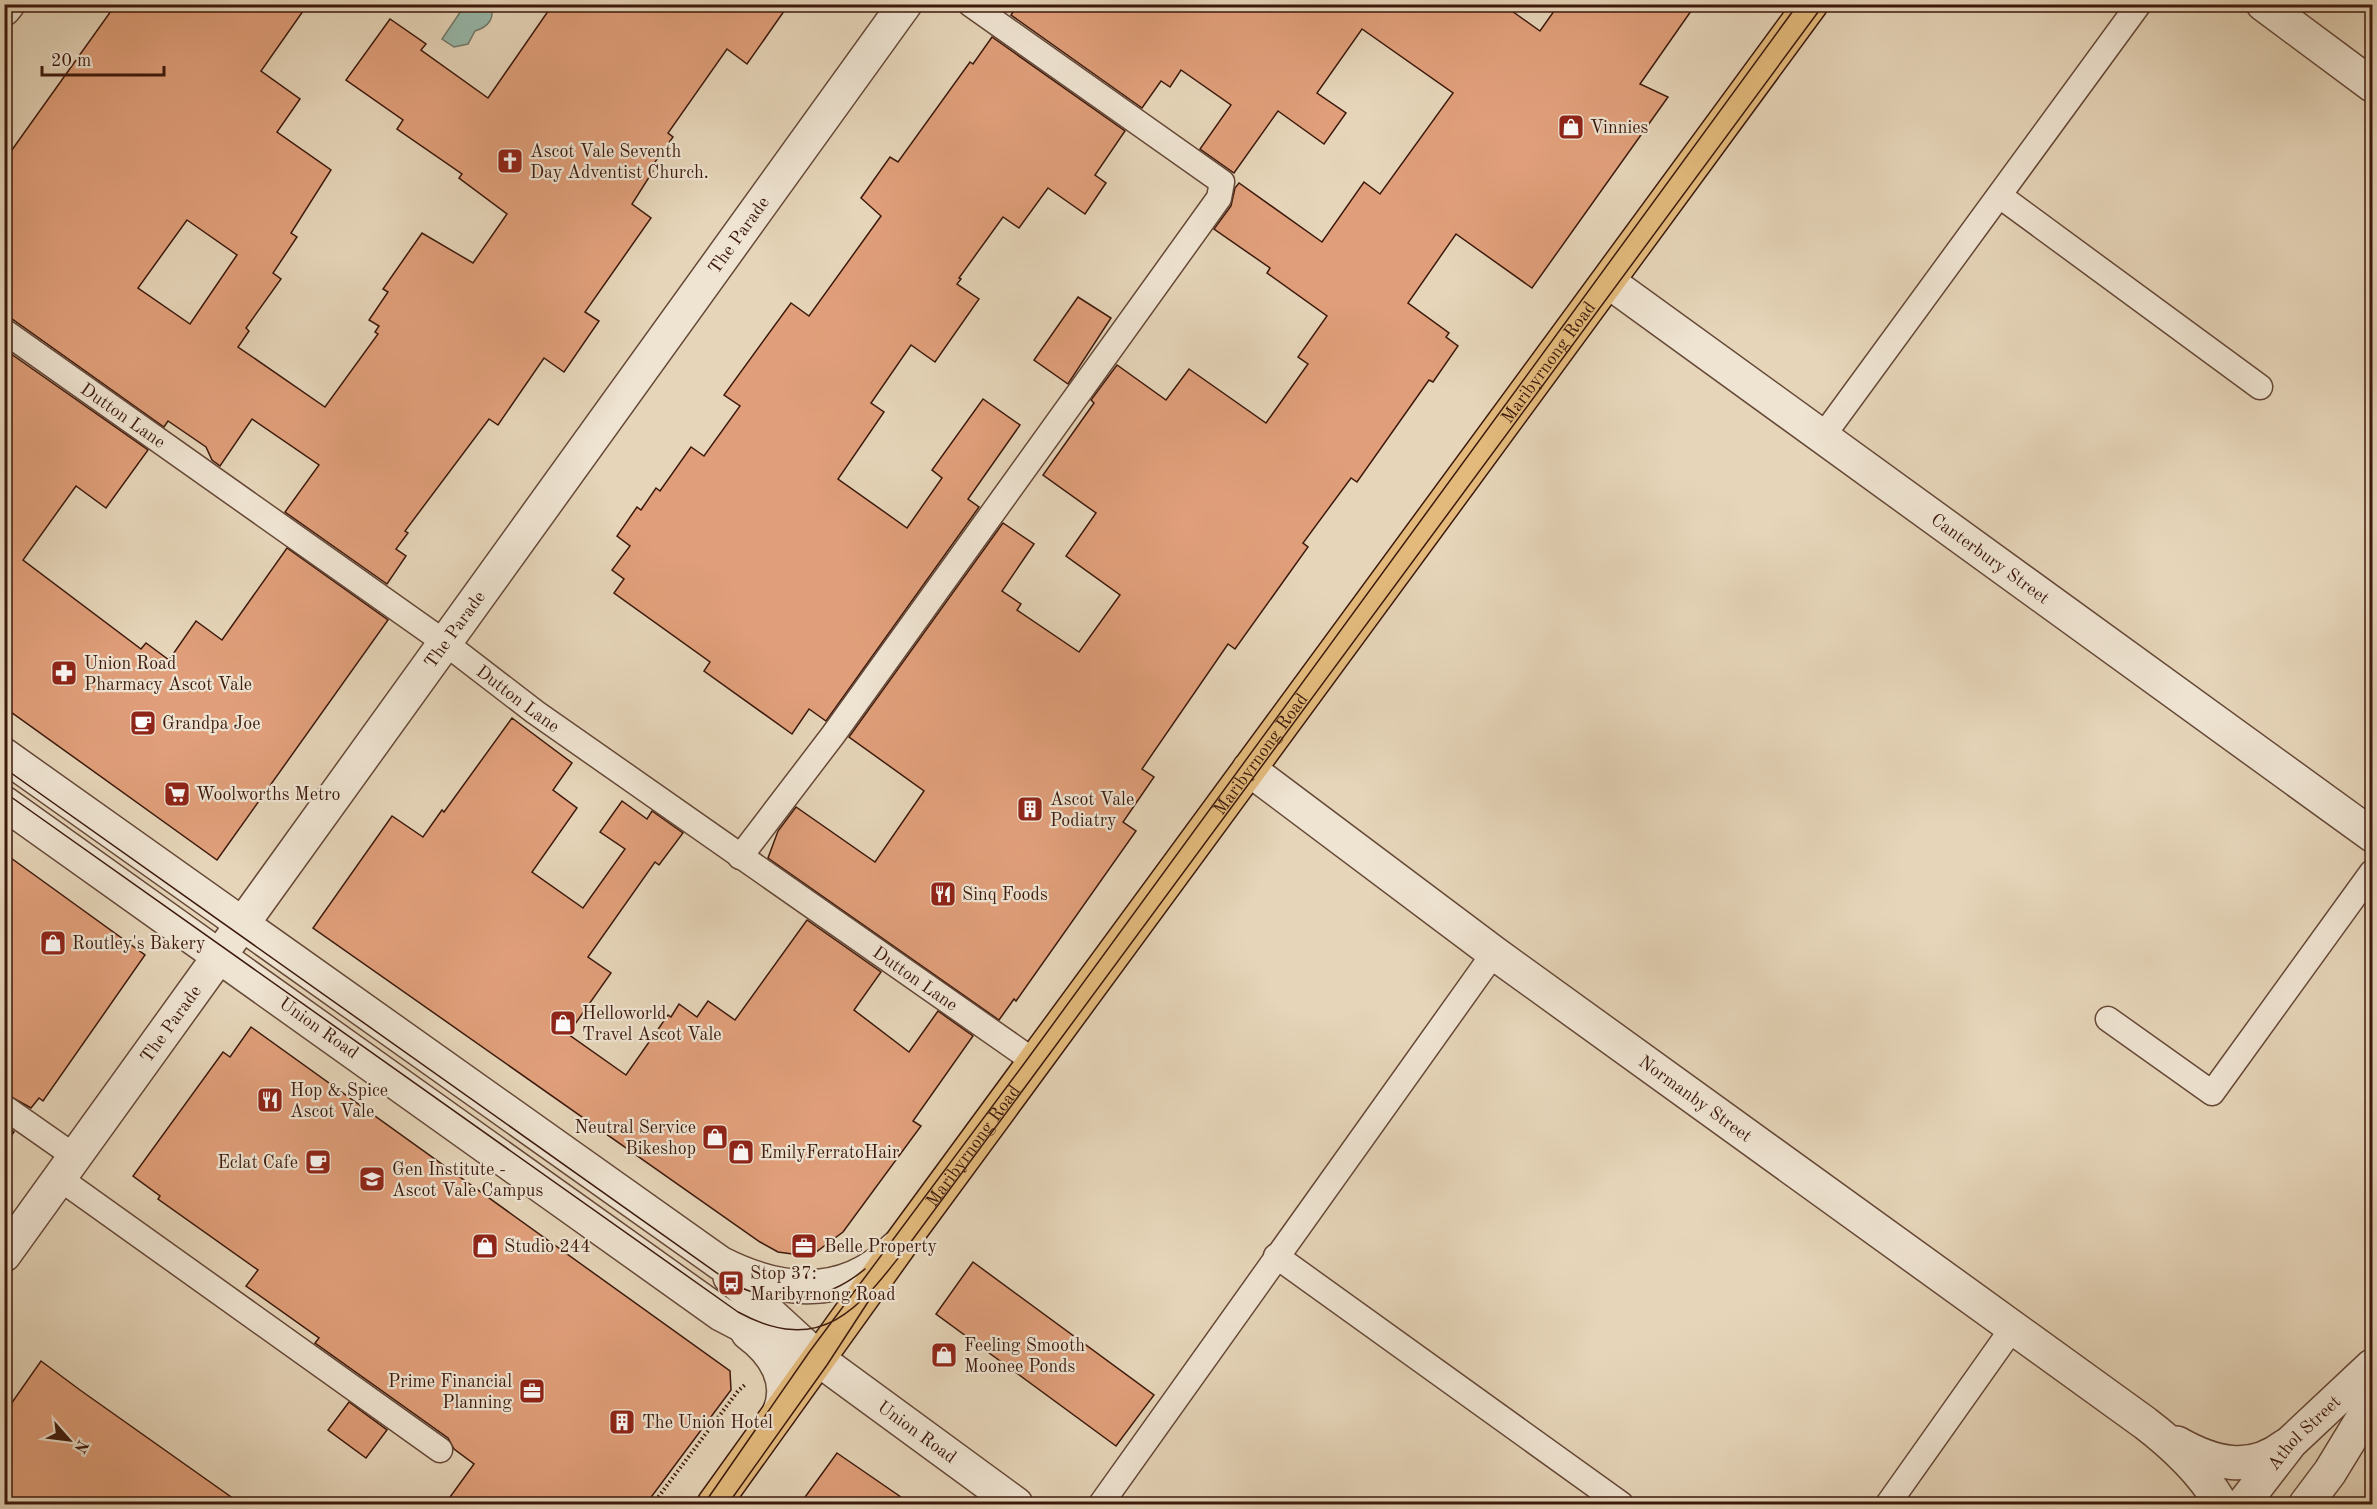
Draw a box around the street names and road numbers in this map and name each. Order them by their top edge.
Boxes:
street label: The Parade [706,194,773,278]
street label: Maribyrnong Road [1498,299,1599,427]
street label: Dutton Lane [77,380,168,452]
street label: Canterbury Street [1927,510,2052,608]
street label: The Parade [422,588,489,672]
street label: Dutton Lane [473,662,562,736]
street label: Maribyrnong Road [1211,690,1312,819]
street label: Dutton Lane [869,943,961,1015]
street label: The Parade [138,982,205,1066]
street label: Union Road [276,994,361,1063]
street label: Normanby Street [1635,1053,1755,1146]
street label: Maribyrnong Road [923,1082,1024,1210]
street label: Athol Street [2265,1392,2344,1474]
street label: Union Road [874,1398,959,1467]

